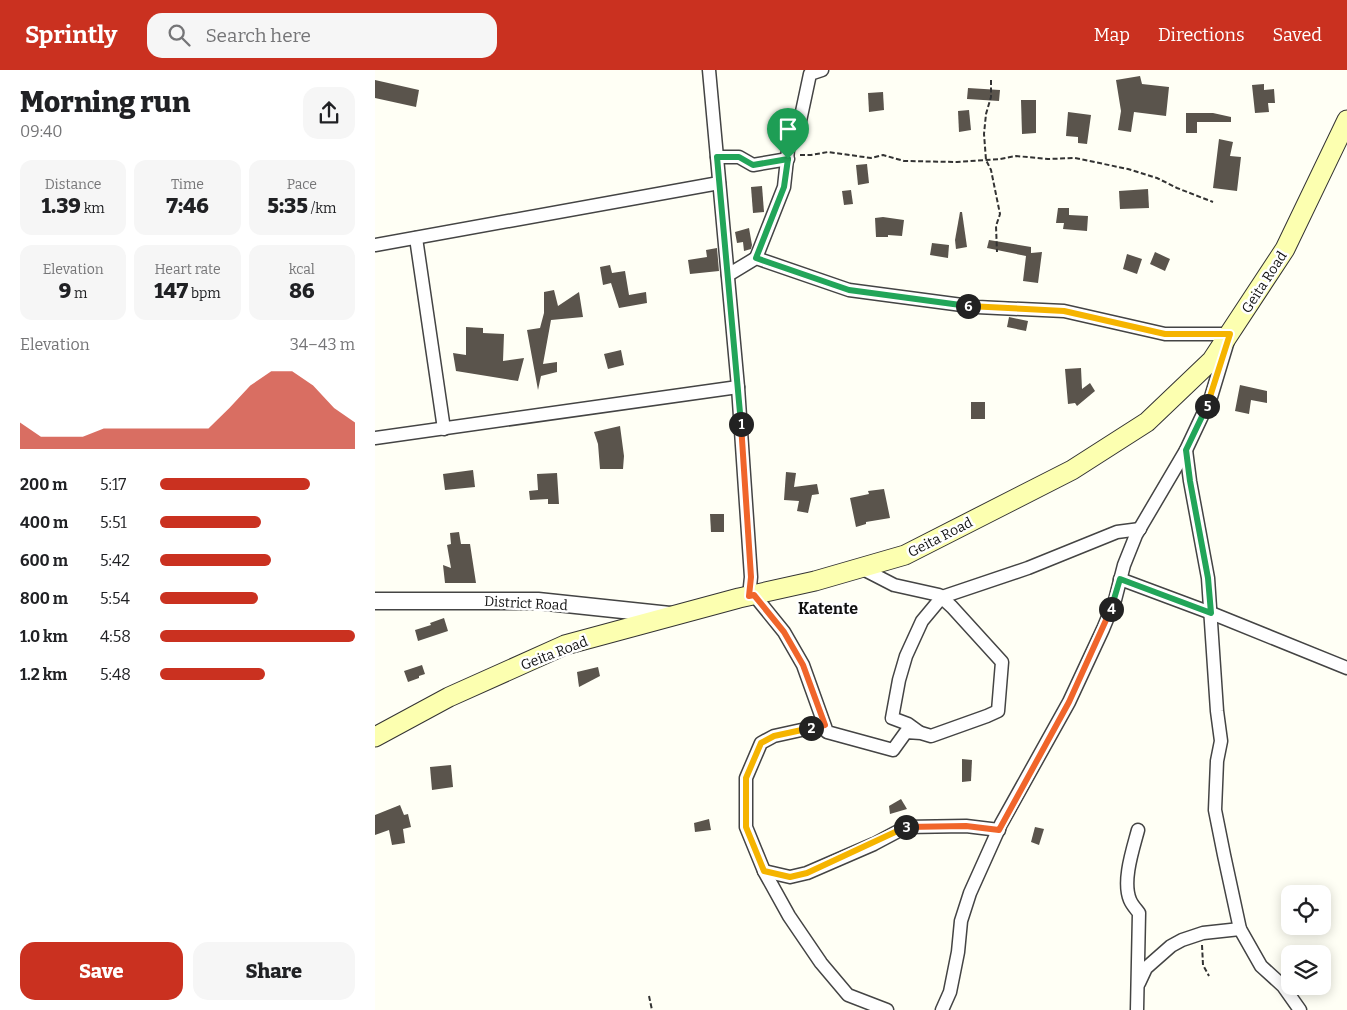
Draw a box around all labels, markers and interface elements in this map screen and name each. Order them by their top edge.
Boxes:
search box [147,13,497,58]
text: Sprintly [25,21,117,49]
icon: search [165,21,193,49]
text: Search here [205,24,311,47]
text: Map [1094,24,1130,46]
text: Directions [1158,24,1245,46]
text: Saved [1273,24,1322,46]
text: Morning run [20,86,190,119]
button: share [303,87,355,139]
pin [767,108,809,159]
icon: arrive [774,115,802,143]
text: 09:40 [20,122,63,141]
text: Distance [45,176,102,193]
text: Time [171,176,204,193]
text: Pace [287,176,317,193]
text: 1.39 [42,193,81,219]
text: 7:46 [166,193,209,219]
text: 5:35 [267,193,308,219]
text: km [81,200,105,217]
text: /km [308,200,336,217]
street label: Geita Road [1238,248,1291,316]
text: Elevation [43,261,104,278]
text: Heart rate [154,261,221,278]
text: kcal [289,261,315,278]
text: 9 [59,278,71,304]
text: 147 [154,278,188,304]
text: 86 [289,278,314,304]
text: m [71,285,87,302]
text: bpm [188,285,221,302]
pin: 6 [955,294,981,318]
text: 6 [964,298,973,315]
text: Elevation [20,335,90,354]
text: 34–43 m [290,335,355,354]
pin: 5 [1195,394,1219,418]
text: 5 [1204,398,1211,415]
pin: 1 [729,412,753,436]
text: 1 [738,416,745,433]
text: 200 m [20,475,67,494]
text: 5:17 [100,475,126,494]
text: 400 m [20,513,68,532]
text: 5:51 [100,513,127,532]
street label: Geita Road [905,514,975,561]
text: 600 m [20,551,68,570]
text: 5:42 [100,551,130,570]
text: 800 m [20,589,68,608]
text: 5:54 [100,589,130,608]
street label: District Road [484,593,568,614]
pin: 4 [1099,596,1123,622]
district label: Katente [798,599,858,618]
text: 4 [1107,601,1116,618]
text: 1.0 km [20,627,68,646]
text: 4:58 [100,627,131,646]
street label: Geita Road [518,633,590,674]
text: 1.2 km [20,665,67,684]
text: 5:48 [100,665,131,684]
pin: 2 [799,716,823,740]
text: 2 [808,720,815,737]
pin: 3 [893,814,919,840]
text: 3 [902,819,911,836]
map controls [1281,885,1331,995]
button: locate [1281,885,1331,935]
button: Save [20,942,183,1000]
button: Share [193,942,355,1000]
button: layers [1281,945,1331,995]

